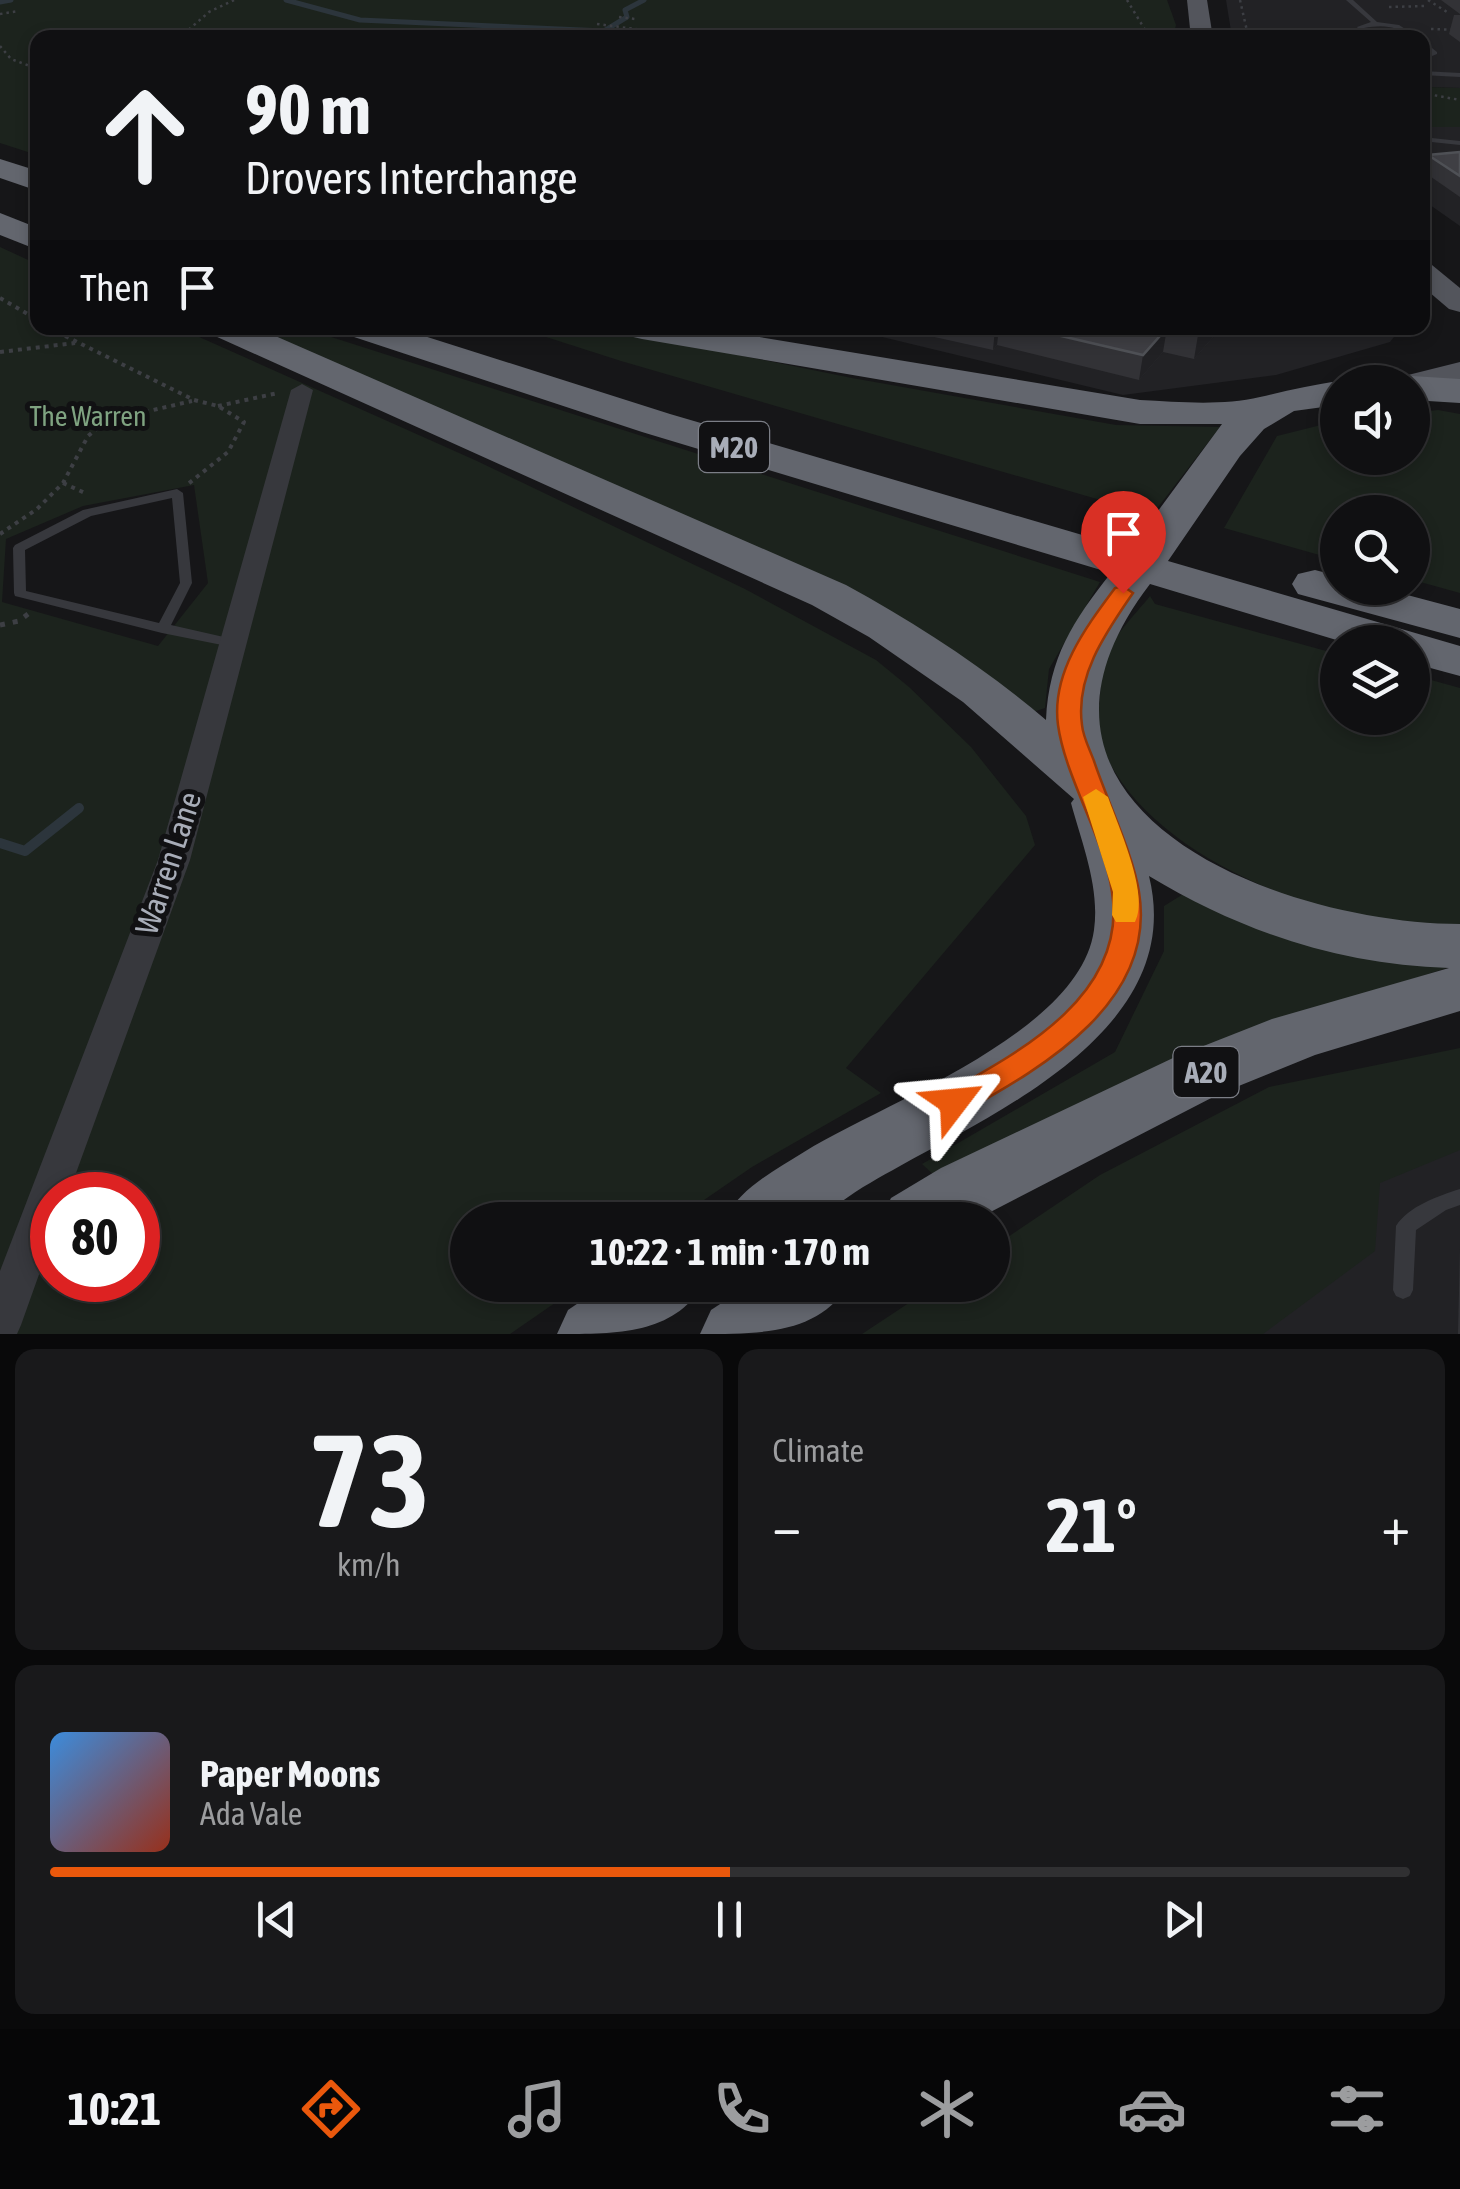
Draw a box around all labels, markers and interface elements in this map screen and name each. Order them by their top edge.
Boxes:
text: 90 m [245,69,371,149]
icon: ahead [80,70,210,200]
text: Drovers Interchange [245,152,578,204]
icon: arrive [170,260,225,315]
text: Then [80,266,150,309]
map controls [1320,365,1430,735]
button: sound [1320,365,1430,475]
park label: The Warren [29,400,147,432]
road number: M20 [699,422,769,472]
pin [1081,491,1166,594]
button: search [1320,495,1430,605]
icon: arrive [1096,506,1151,561]
button: layers [1320,625,1430,735]
street label: Warren Lane [128,787,208,939]
road number: A20 [1174,1047,1238,1097]
position arrow [902,1050,1006,1154]
speed limit sign: 80 [30,1172,160,1302]
text: 10:22 · 1 min · 170 m [590,1230,870,1273]
text: 73 [308,1406,430,1555]
text: Climate [773,1432,864,1469]
text: 21° [1046,1482,1137,1568]
text: − [773,1494,801,1557]
text: + [1381,1494,1410,1557]
text: km/h [337,1546,400,1583]
text: Paper Moons [200,1752,380,1795]
text: Ada Vale [200,1795,302,1832]
icon: previous [249,1892,304,1947]
icon: pause [702,1892,757,1947]
icon: next [1156,1892,1211,1947]
icon: directions [296,2074,366,2144]
icon: music [502,2074,572,2144]
icon: phone [707,2074,777,2144]
icon: climate [912,2074,982,2144]
icon: car [1117,2074,1187,2144]
icon: filters [1322,2074,1392,2144]
text: 10:21 [68,2083,161,2135]

